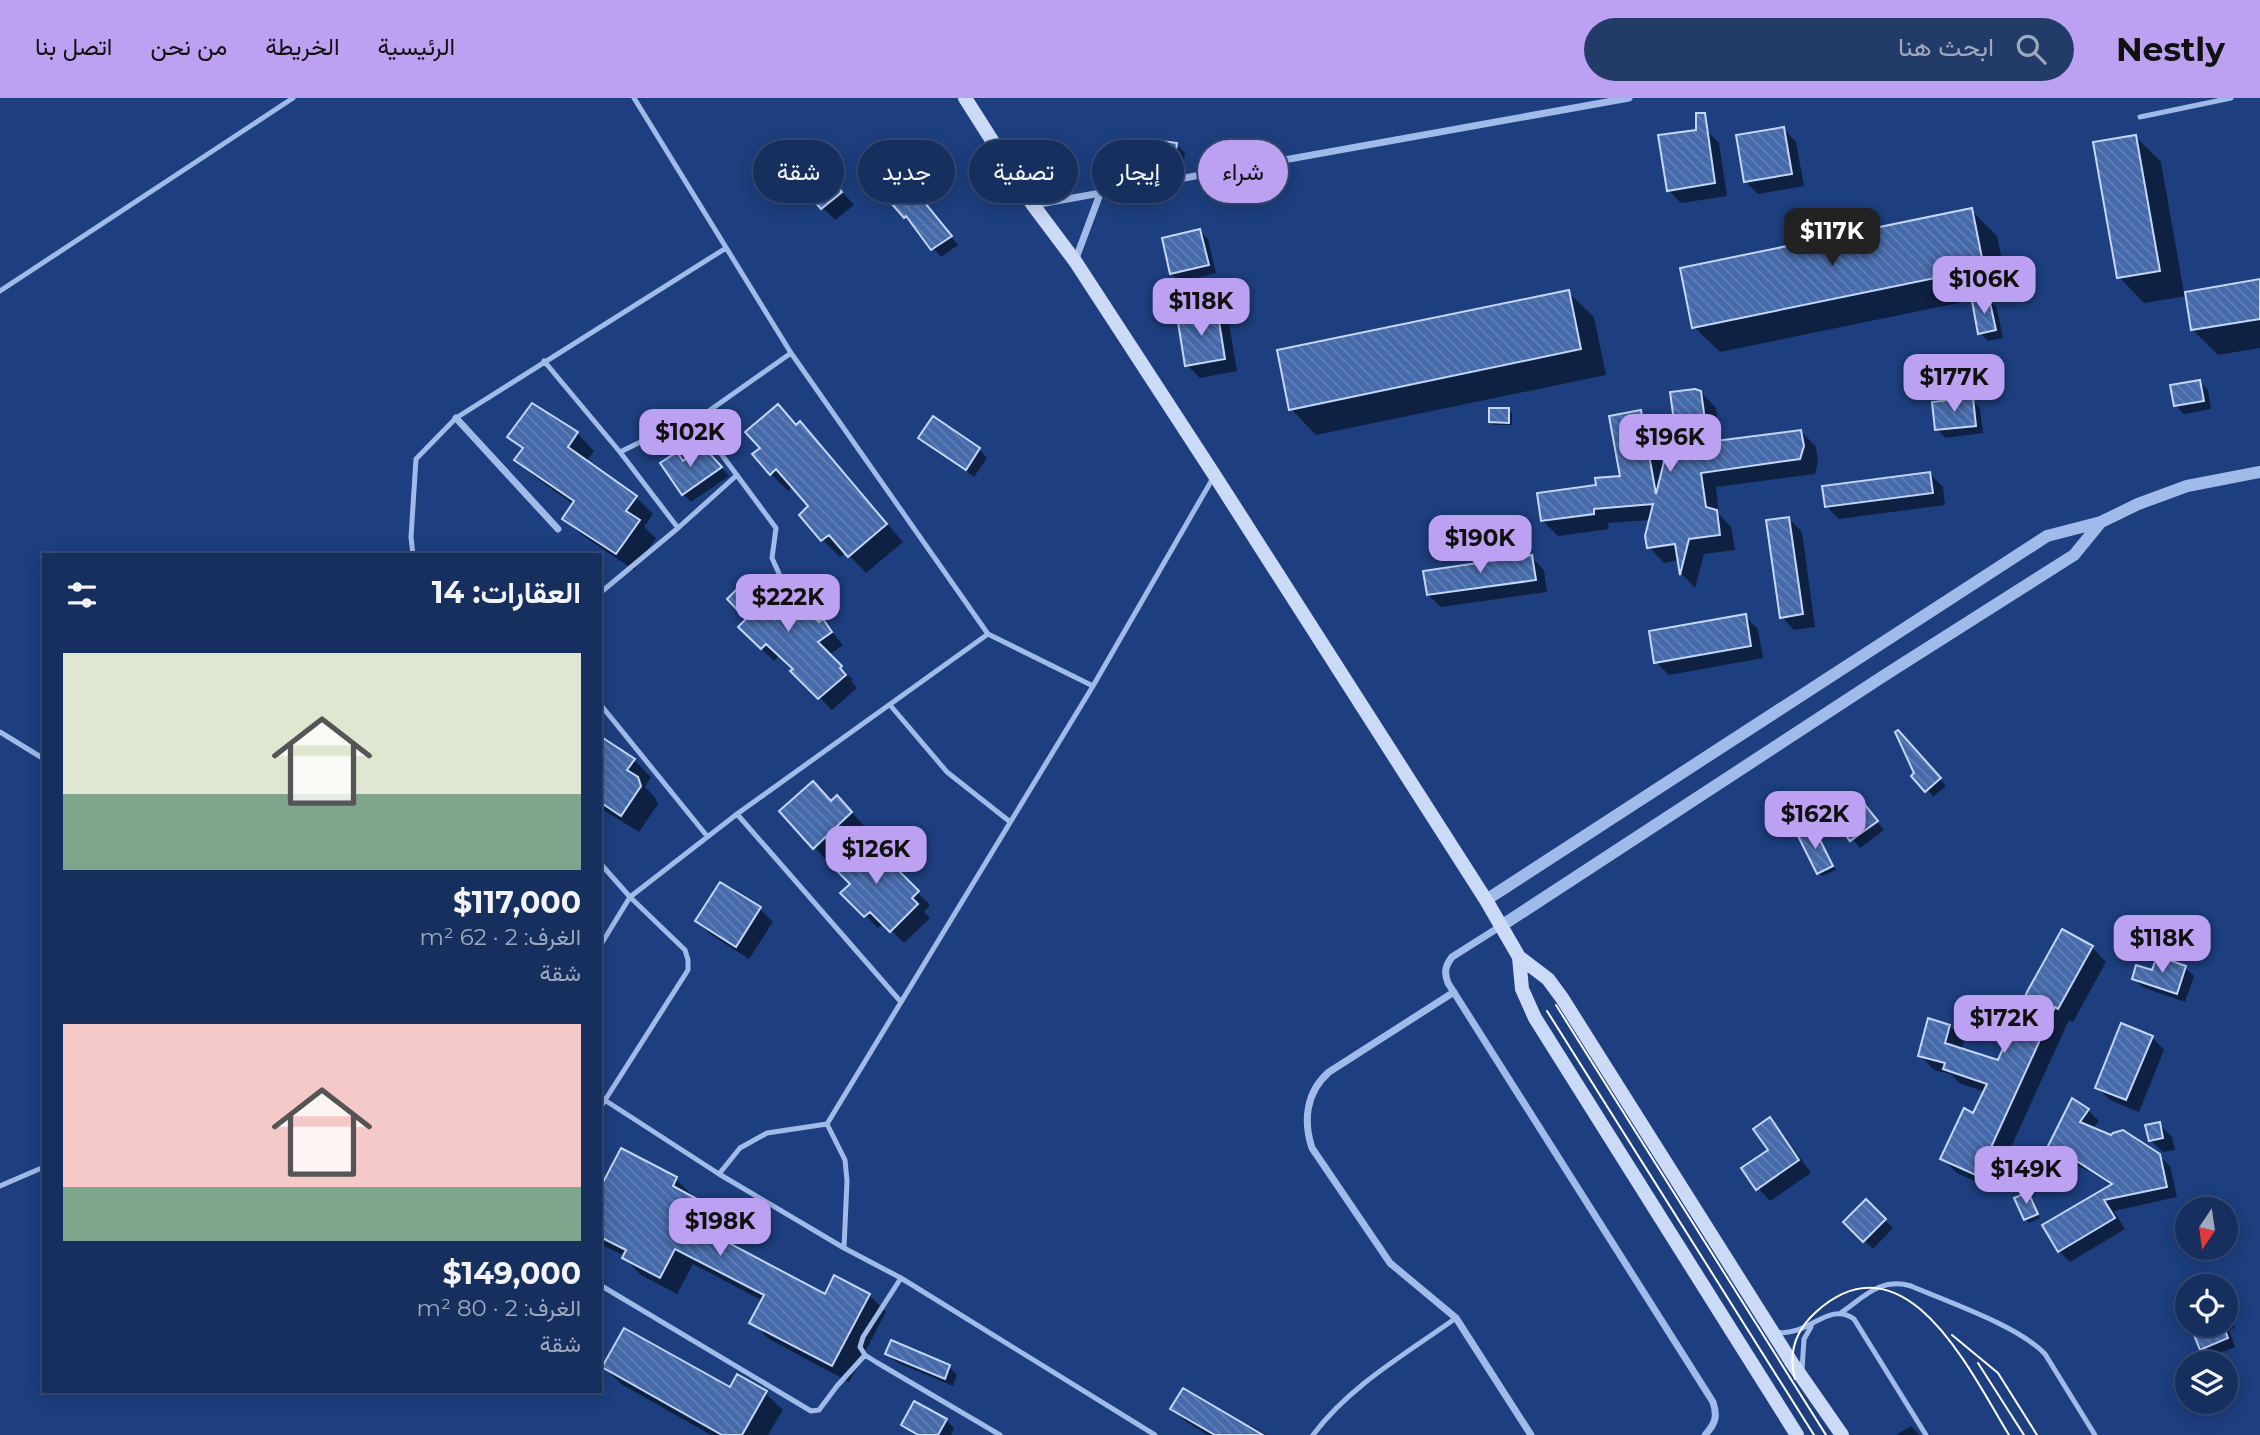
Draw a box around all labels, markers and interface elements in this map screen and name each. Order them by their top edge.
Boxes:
search box [1584,18,2074,81]
text: Nestly [2116,29,2225,69]
icon: search [2012,30,2050,68]
text: ابحث هنا [1898,31,1994,63]
text: اتصل بنا [35,32,112,61]
text: من نحن [150,32,227,61]
text: الخريطة [265,32,340,61]
text: الرئيسية [378,32,455,61]
chip: شقة [753,140,844,203]
chip: جديد [858,140,955,203]
chip: تصفية [969,140,1078,203]
chip: إيجار [1092,140,1184,203]
chip: شراء [1198,140,1288,203]
pin: $117K [1783,208,1881,268]
text: $117K [1800,217,1864,245]
pin: $106K [1935,256,2033,316]
text: $106K [1949,265,2019,293]
pin: $118K [1152,278,1250,338]
text: $118K [1169,287,1233,315]
pin: $177K [1905,354,2003,414]
text: $177K [1920,363,1989,391]
pin: $102K [641,410,739,469]
pin: $196K [1621,414,1719,474]
text: $102K [655,418,725,446]
text: $196K [1635,423,1705,451]
pin: $190K [1431,516,1529,575]
text: $190K [1445,524,1515,552]
text: العقارات: 14 [432,574,581,611]
pin: $222K [739,574,837,634]
icon: filters [63,576,101,614]
text: $222K [752,583,824,611]
icon: home [259,698,385,824]
pin: $162K [1766,792,1864,851]
text: $162K [1781,800,1849,828]
pin: $126K [827,826,925,886]
text: $126K [842,835,910,863]
text: $117,000 [453,884,581,921]
pin: $118K [2113,916,2211,975]
text: الغرف: 2 · 62 m² [419,923,581,951]
text: $118K [2130,924,2194,952]
text: شقة [539,959,581,987]
pin: $172K [1955,996,2053,1055]
text: $172K [1970,1004,2038,1032]
icon: home [259,1069,385,1195]
pin: $149K [1977,1146,2075,1206]
text: $149K [1991,1155,2061,1183]
north arrow [2175,1197,2238,1260]
map controls [2175,1197,2238,1414]
pin: $198K [671,1198,769,1258]
text: $198K [685,1207,755,1235]
text: $149,000 [443,1255,581,1292]
button: locate [2175,1274,2238,1337]
text: الغرف: 2 · 80 m² [417,1294,581,1322]
text: شقة [539,1330,581,1358]
button: layers [2175,1351,2238,1414]

